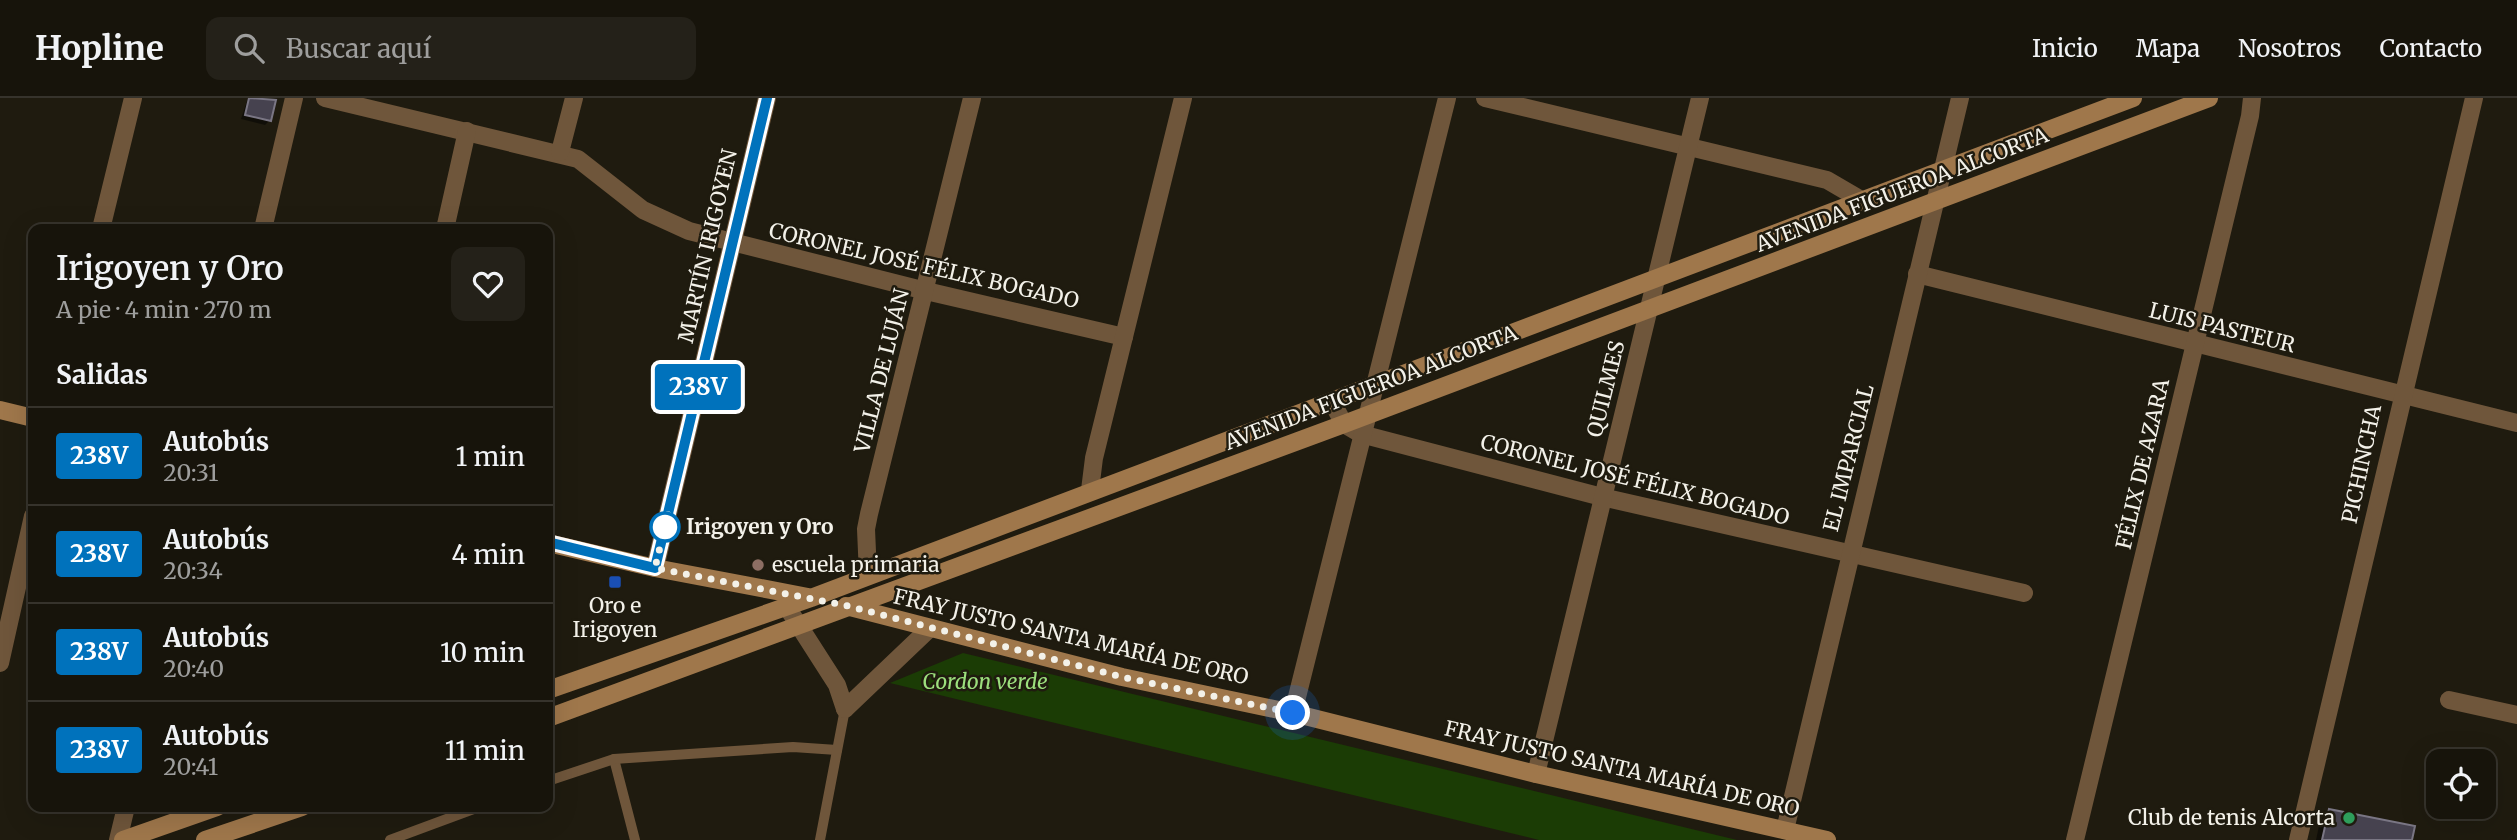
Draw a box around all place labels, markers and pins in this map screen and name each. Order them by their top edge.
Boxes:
marker: Irigoyen y Oro [650,512,680,542]
place label: Irigoyen y Oro [686,513,833,540]
place label: escuela primaria [772,551,939,578]
marker: escuela primaria [750,557,766,573]
marker: Oro e Irigoyen [607,574,623,590]
place label: Oro e Irigoyen [573,592,658,643]
place label: Club de tenis Alcorta [2128,804,2335,831]
marker: Club de tenis Alcorta [2341,810,2357,826]

